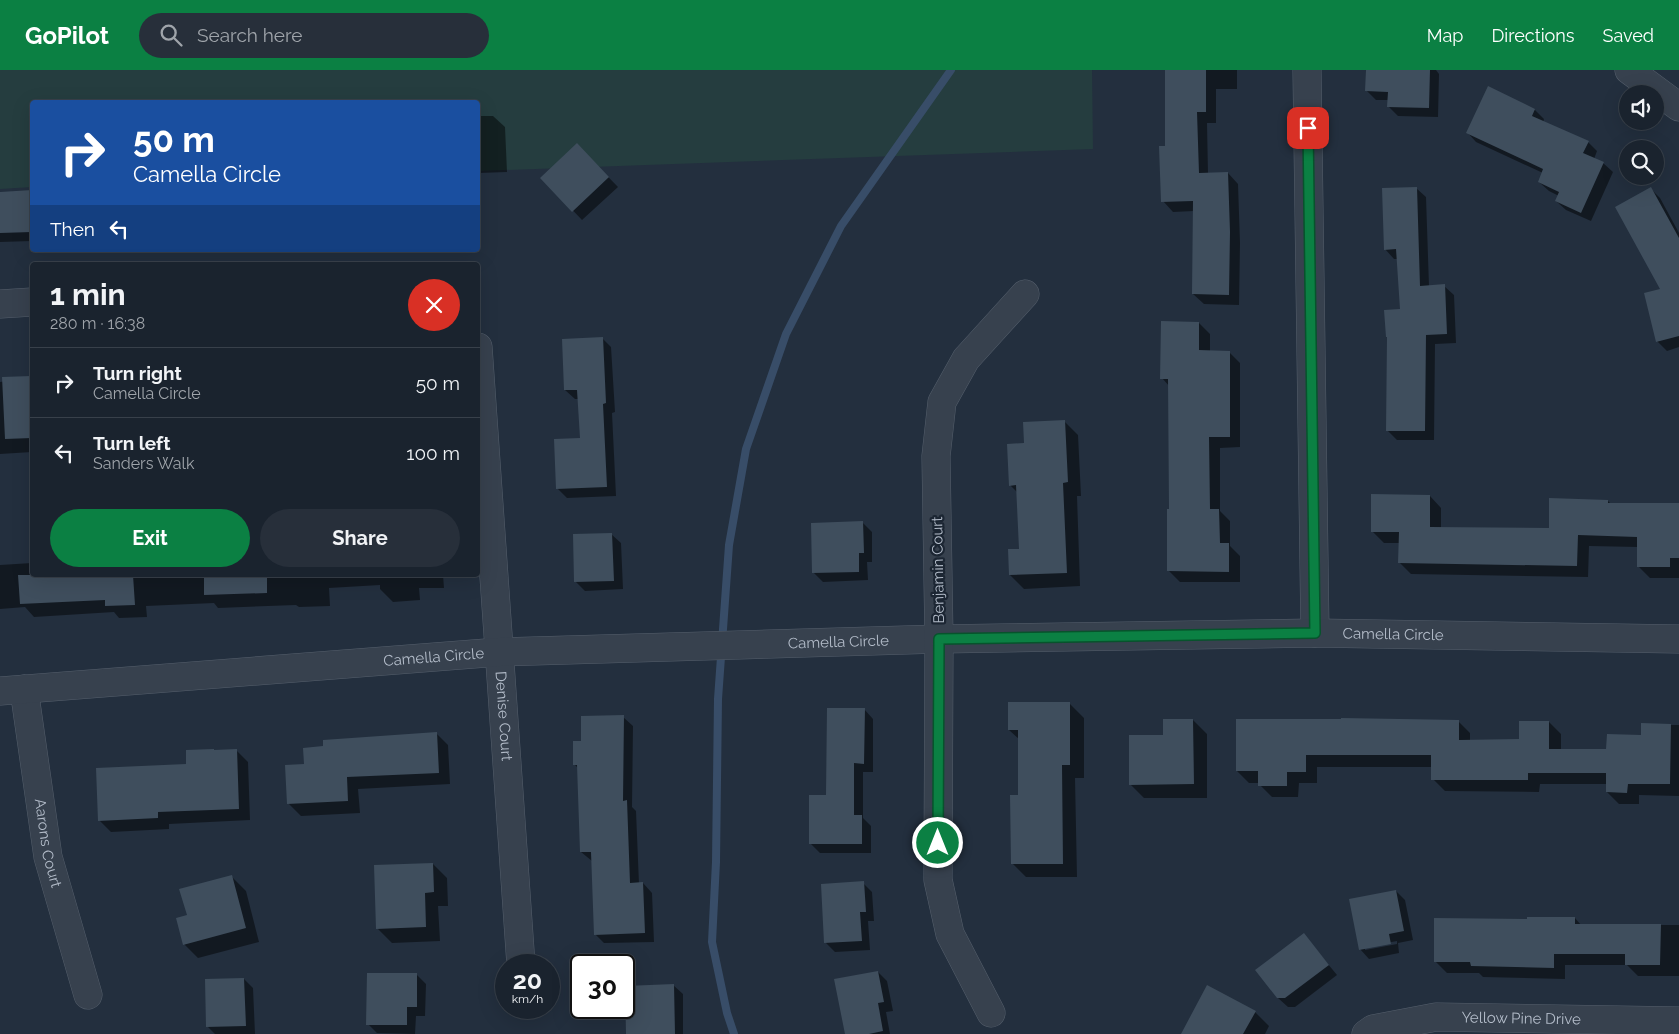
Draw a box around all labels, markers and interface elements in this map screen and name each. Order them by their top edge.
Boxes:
search box [139,13,489,58]
text: GoPilot [25,21,109,50]
icon: search [157,21,185,49]
text: Search here [197,24,303,46]
text: Map [1427,25,1463,46]
text: Directions [1491,25,1575,46]
text: Saved [1603,25,1654,46]
map controls [1619,85,1664,185]
button: sound [1619,85,1664,130]
pin [1287,107,1329,149]
icon: arrive [1294,114,1322,142]
text: 50 m [133,119,215,160]
icon: right [50,120,115,185]
button: search [1619,140,1664,185]
text: Camella Circle [133,161,281,187]
icon: left [105,215,133,243]
text: Then [50,218,95,240]
text: 1 min [50,277,126,312]
button: close [408,279,460,331]
text: 280 m · 16:38 [50,314,145,333]
text: Turn right [93,362,182,384]
icon: right [50,369,78,397]
text: 50 m [416,372,460,394]
text: Camella Circle [93,384,201,403]
text: Turn left [93,432,170,454]
icon: left [50,439,78,467]
text: 100 m [406,442,460,464]
text: Sanders Walk [93,454,194,473]
button: Exit [50,509,250,567]
button: Share [260,509,460,567]
street label: Benjamin Court [928,516,948,624]
street label: Camella Circle [1343,624,1444,644]
street label: Camella Circle [788,631,889,652]
street label: Camella Circle [383,644,485,670]
street label: Denise Court [492,671,516,762]
street label: Aarons Court [31,797,65,890]
position arrow [911,816,963,868]
speed limit sign: 30 [570,954,635,1019]
text: 20 [513,965,542,995]
text: km/h [512,992,543,1006]
street label: Yellow Pine Drive [1461,1008,1581,1028]

